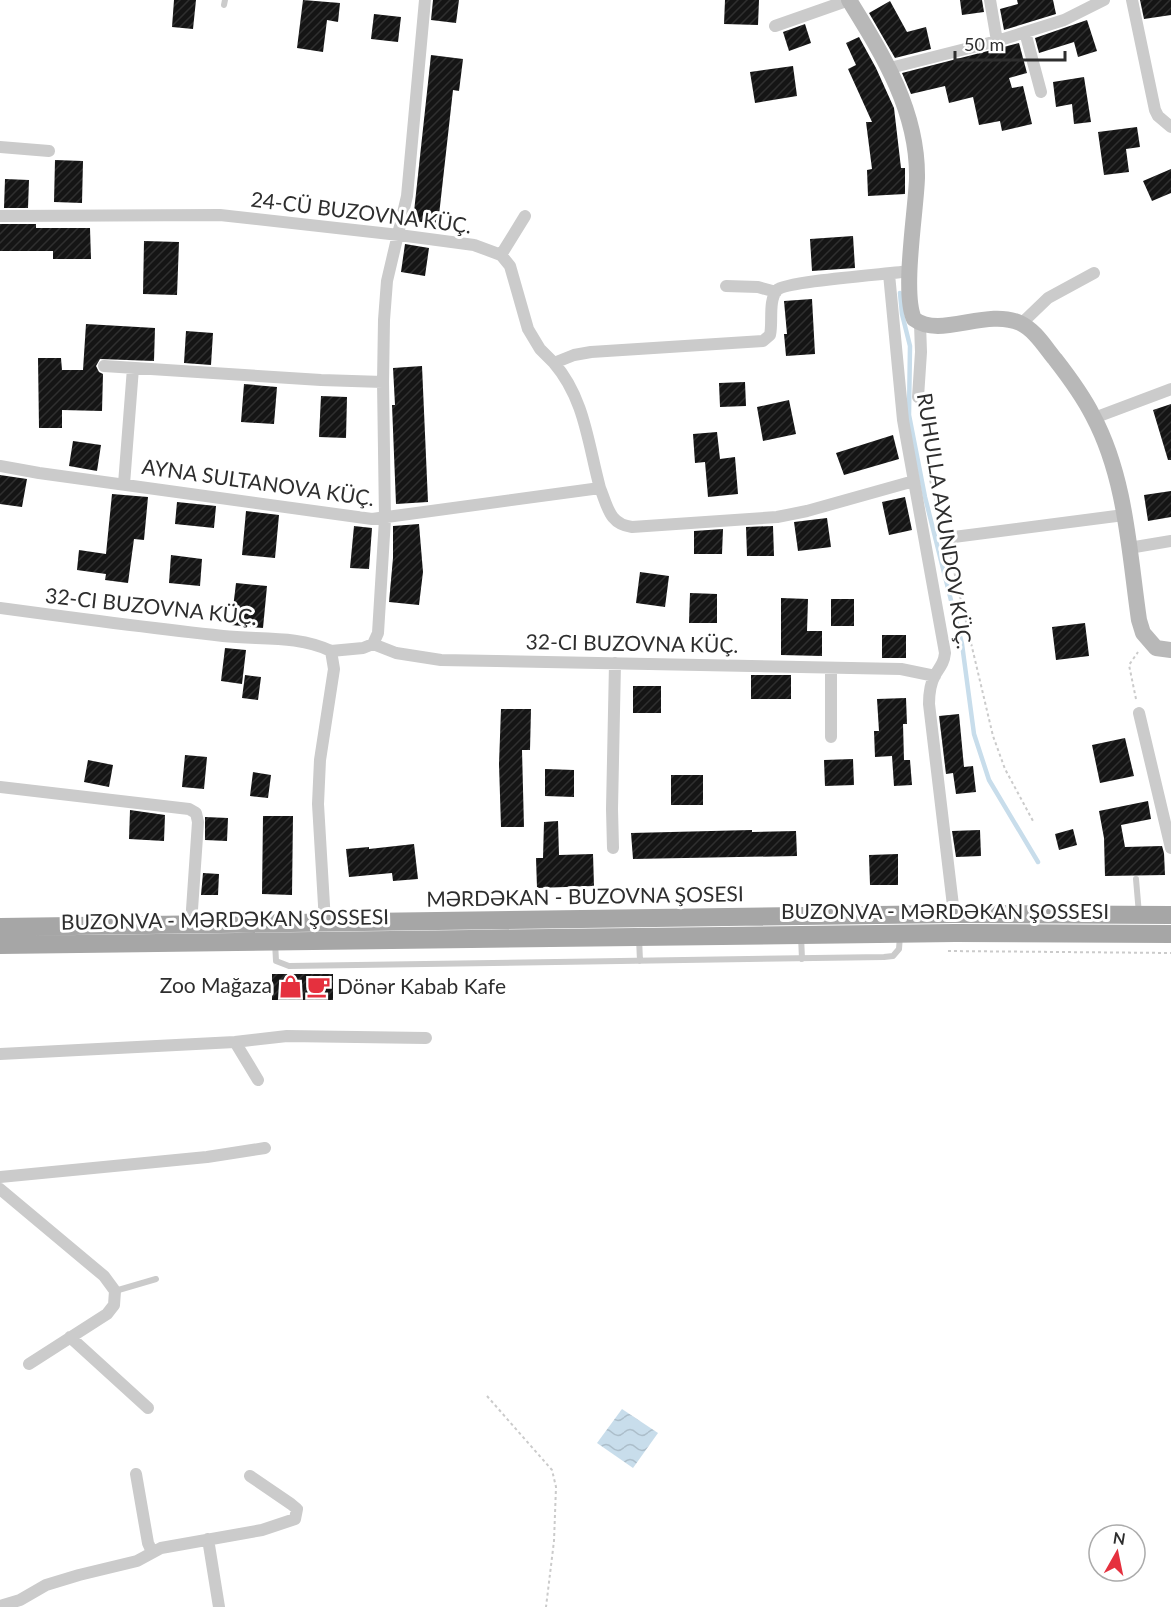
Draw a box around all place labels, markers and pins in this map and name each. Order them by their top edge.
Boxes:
place label: Zoo Mağaza [160,972,272,997]
shop icon: Zoo Mağaza [277,973,303,999]
place label: Dönər Kabab Kafe [337,973,506,998]
cafe icon: Dönər Kabab Kafe [306,974,332,1000]

